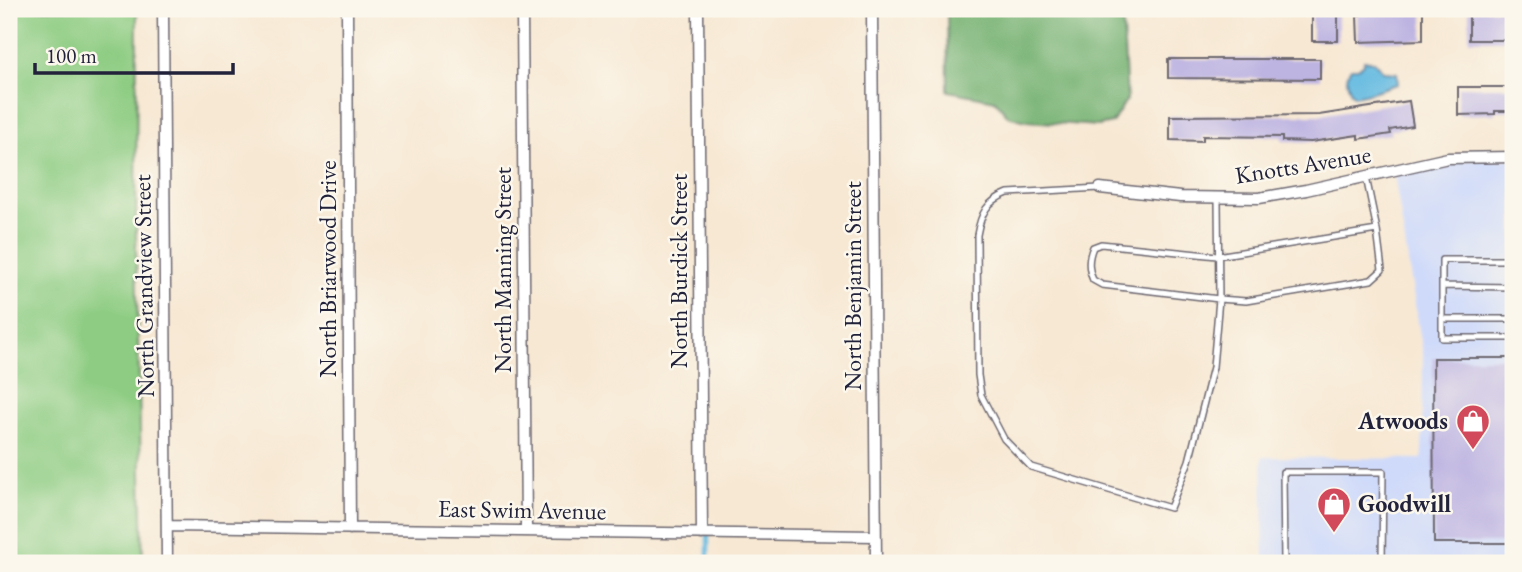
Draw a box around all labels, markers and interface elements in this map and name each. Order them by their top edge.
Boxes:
scale bar [35,32,233,76]
text: 100 m [46,42,97,69]
street label: Knotts Avenue [1233,138,1373,191]
street label: North Briarwood Drive [312,161,343,377]
street label: North Manning Street [487,166,518,373]
street label: North Burdick Street [663,173,694,368]
street label: North Grandview Street [126,174,161,398]
street label: North Benjamin Street [837,181,868,391]
shop icon: Atwoods [1454,402,1492,451]
place label: Atwoods [1357,405,1448,436]
shop icon: Goodwill [1315,485,1353,534]
place label: Goodwill [1358,488,1451,519]
street label: East Swim Avenue [438,493,606,526]

